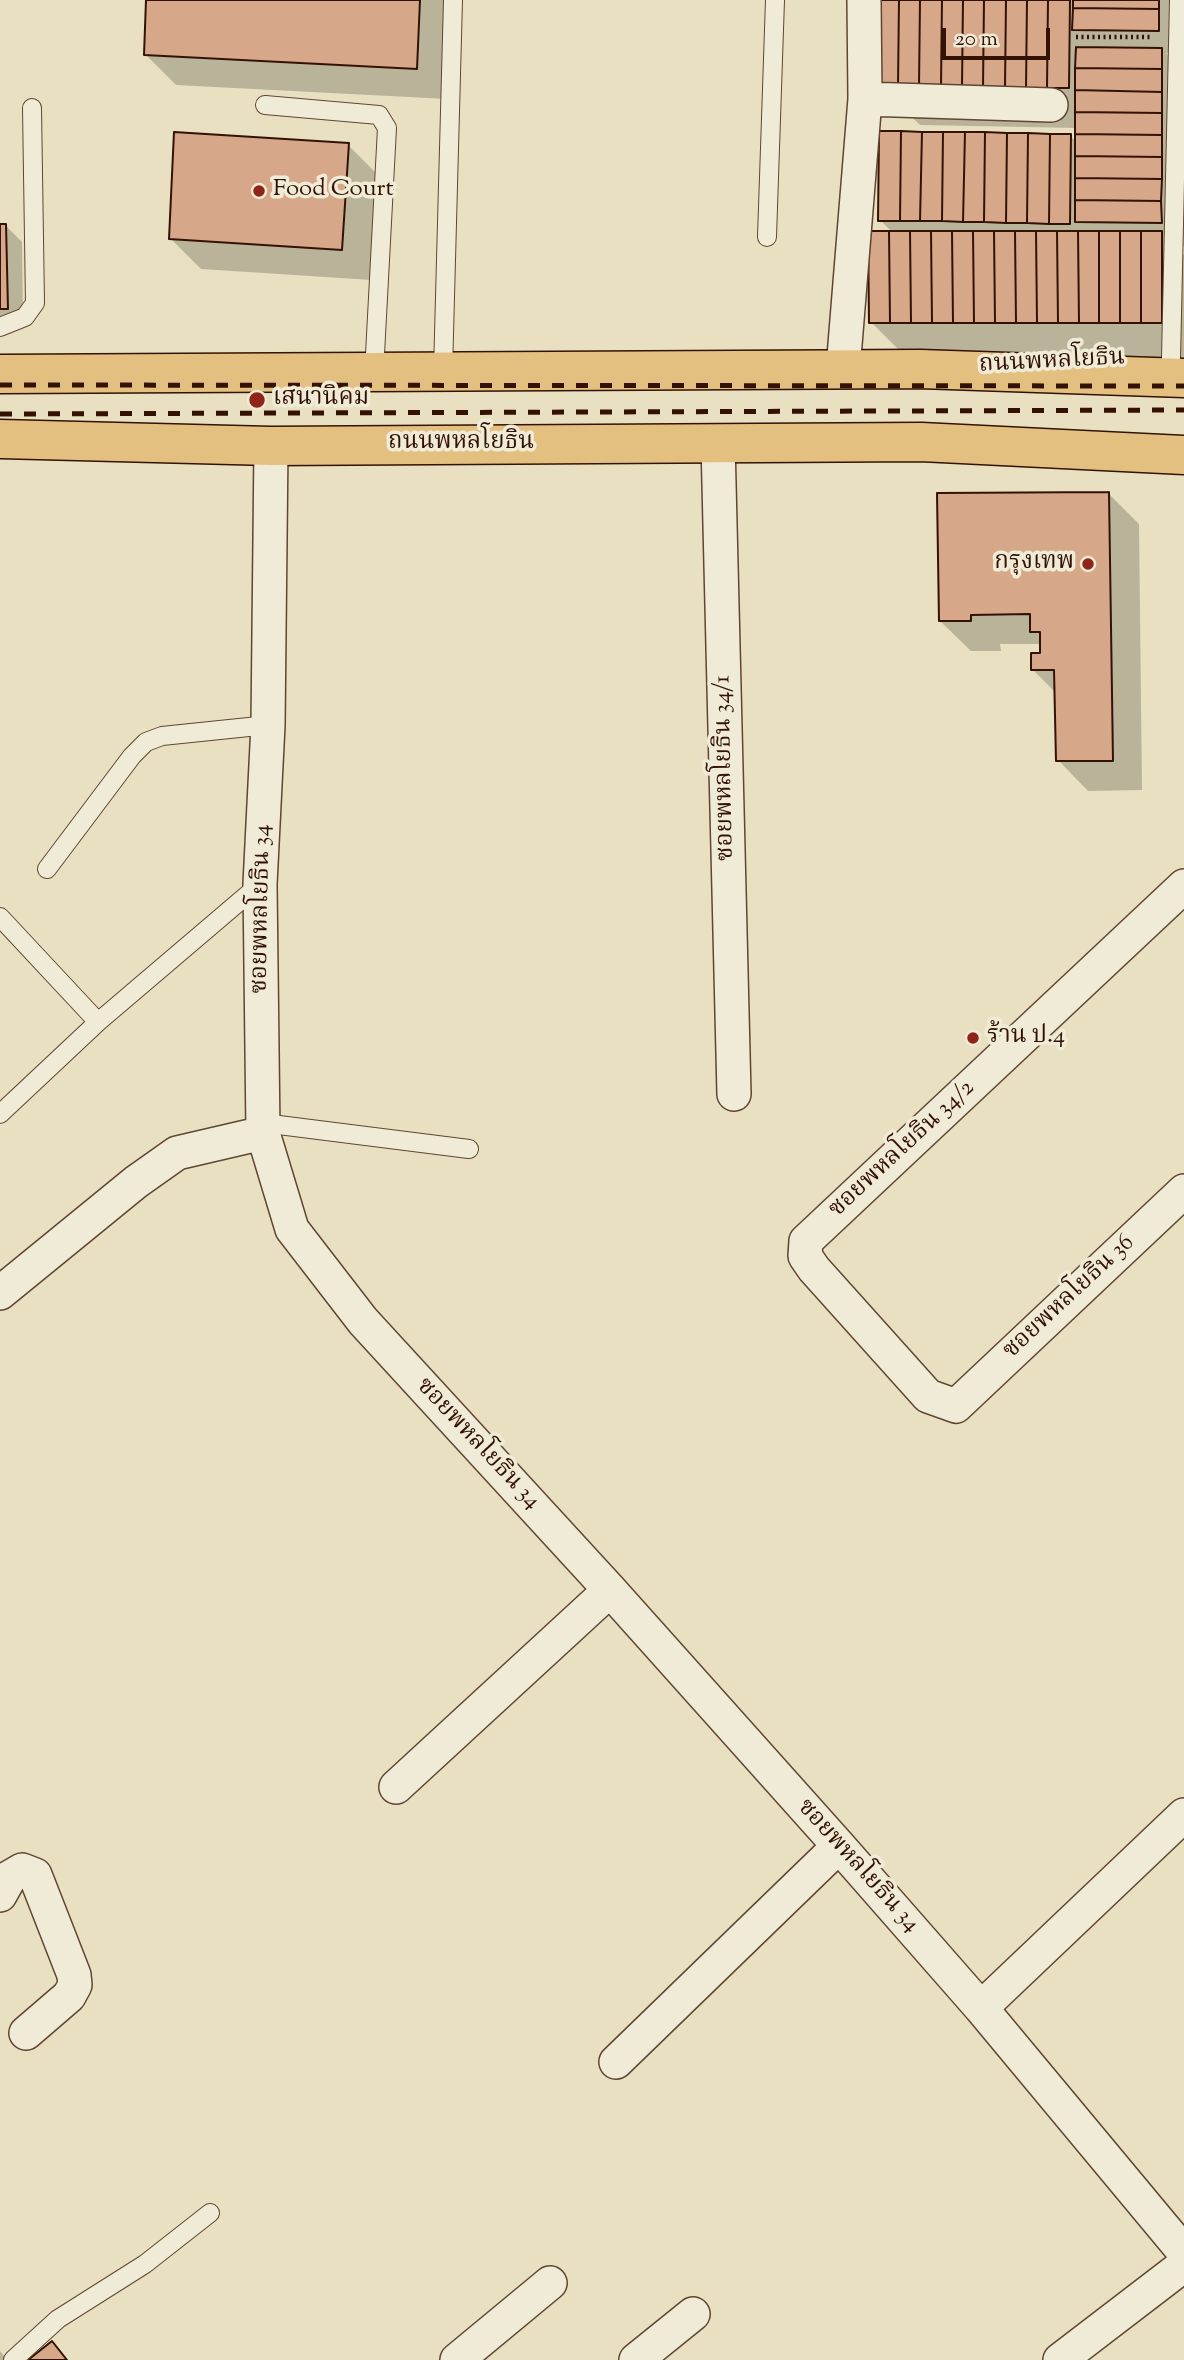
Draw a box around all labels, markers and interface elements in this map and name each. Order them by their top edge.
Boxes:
scale bar [946,14,1054,58]
text: 20 m [955,25,998,55]
place label: Food Court [273,177,394,205]
marker: Food Court [251,183,267,199]
street label: ถนนพหลโยธิน [978,345,1126,381]
place label: เสนานิคม [273,386,369,414]
marker: เสนานิคม [247,390,267,410]
street label: ถนนพหลโยธิน [388,430,534,458]
place label: กรุงเทพ [994,550,1074,578]
marker: กรุงเทพ [1080,556,1096,572]
street label: ซอยพหลโยธิน 34/1 [710,675,742,861]
street label: ซอยพหลโยธิน 34 [247,824,279,994]
place label: ร้าน ป.4 [987,1024,1065,1052]
marker: ร้าน ป.4 [965,1030,981,1046]
street label: ซอยพหลโยธิน 34/2 [824,1075,982,1225]
street label: ซอยพหลโยธิน 36 [998,1230,1142,1366]
street label: ซอยพหลโยธิน 34 [409,1373,545,1517]
street label: ซอยพหลโยธิน 34 [790,1794,924,1940]

